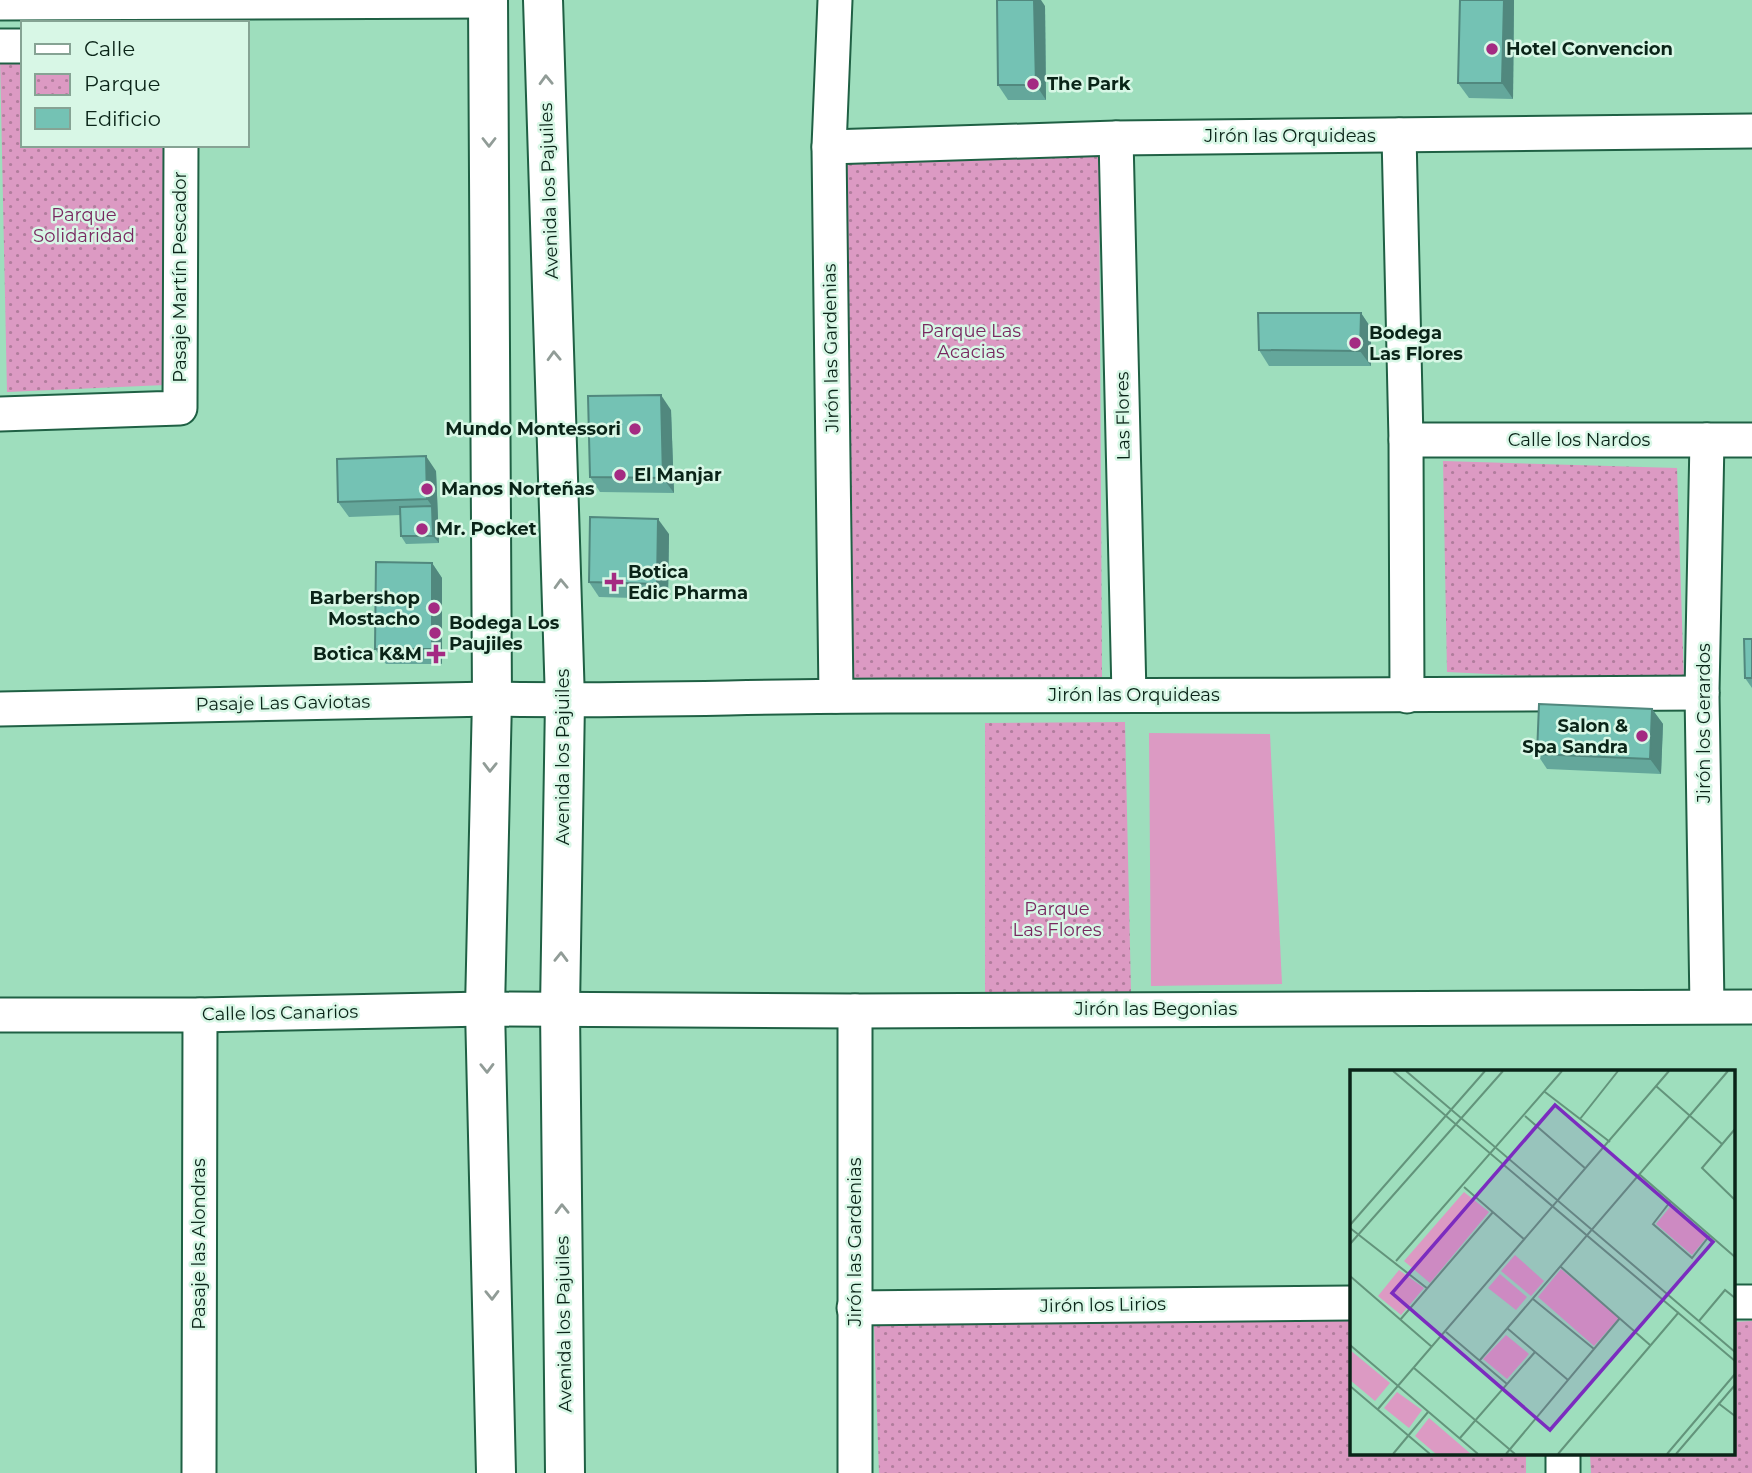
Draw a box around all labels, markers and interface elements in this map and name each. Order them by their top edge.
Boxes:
legend [21,21,248,147]
text: Calle [84,36,135,61]
place label: Hotel Convencion [1506,38,1673,60]
marker: Hotel Convencion [1484,41,1500,57]
text: Parque [84,71,160,96]
place label: The Park [1047,73,1131,95]
one-way arrow [538,74,554,85]
marker: The Park [1025,76,1041,92]
street label: Avenida los Pajuiles [535,102,563,280]
text: Edificio [84,106,161,131]
street label: Jirón las Orquideas [1203,125,1376,147]
one-way arrow [481,136,496,147]
street label: Pasaje Martín Pescador [169,171,191,383]
park label: Parque Solidaridad [33,204,135,247]
street label: Jirón las Gardenias [819,263,843,434]
park label: Parque Las Acacias [921,320,1021,363]
place label: Bodega Las Flores [1369,322,1463,365]
marker: Bodega Las Flores [1347,335,1363,351]
one-way arrow [547,350,562,361]
street label: Las Flores [1111,371,1135,461]
place label: Mundo Montessori [445,418,621,440]
marker: Mundo Montessori [627,421,643,437]
street label: Calle los Nardos [1508,429,1651,451]
place label: El Manjar [634,464,722,486]
marker: El Manjar [612,467,628,483]
place label: Manos Norteñas [441,478,595,500]
marker: Manos Norteñas [419,481,435,497]
place label: Mr. Pocket [436,518,537,540]
marker: Mr. Pocket [414,521,430,537]
place label: Botica Edic Pharma [628,561,748,604]
marker: Botica Edic Pharma [606,574,622,590]
one-way arrow [554,578,569,589]
place label: Barbershop Mostacho [310,587,420,630]
marker: Barbershop Mostacho [426,600,442,616]
place label: Bodega Los Paujiles [449,612,560,655]
marker: Bodega Los Paujiles [427,625,443,641]
place label: Botica K&M [313,643,422,665]
street label: Jirón los Gerardos [1693,643,1715,804]
marker: Botica K&M [428,646,444,662]
street label: Avenida los Pajuiles [552,668,574,845]
street label: Jirón las Orquideas [1047,684,1220,706]
street label: Pasaje Las Gaviotas [196,690,371,716]
place label: Salon & Spa Sandra [1522,715,1628,758]
marker: Salon & Spa Sandra [1634,728,1650,744]
one-way arrow [483,762,498,773]
park label: Parque Las Flores [1013,898,1102,941]
one-way arrow [553,951,569,962]
street label: Jirón las Begonias [1074,998,1237,1020]
street label: Calle los Canarios [202,1001,358,1025]
one-way arrow [479,1063,494,1074]
inset map [1350,1070,1734,1456]
street label: Jirón las Gardenias [844,1157,866,1328]
street label: Pasaje las Alondras [188,1158,210,1330]
one-way arrow [554,1203,570,1214]
street label: Avenida los Pajuiles [551,1235,577,1412]
one-way arrow [484,1290,499,1301]
street label: Jirón los Lirios [1039,1293,1166,1317]

